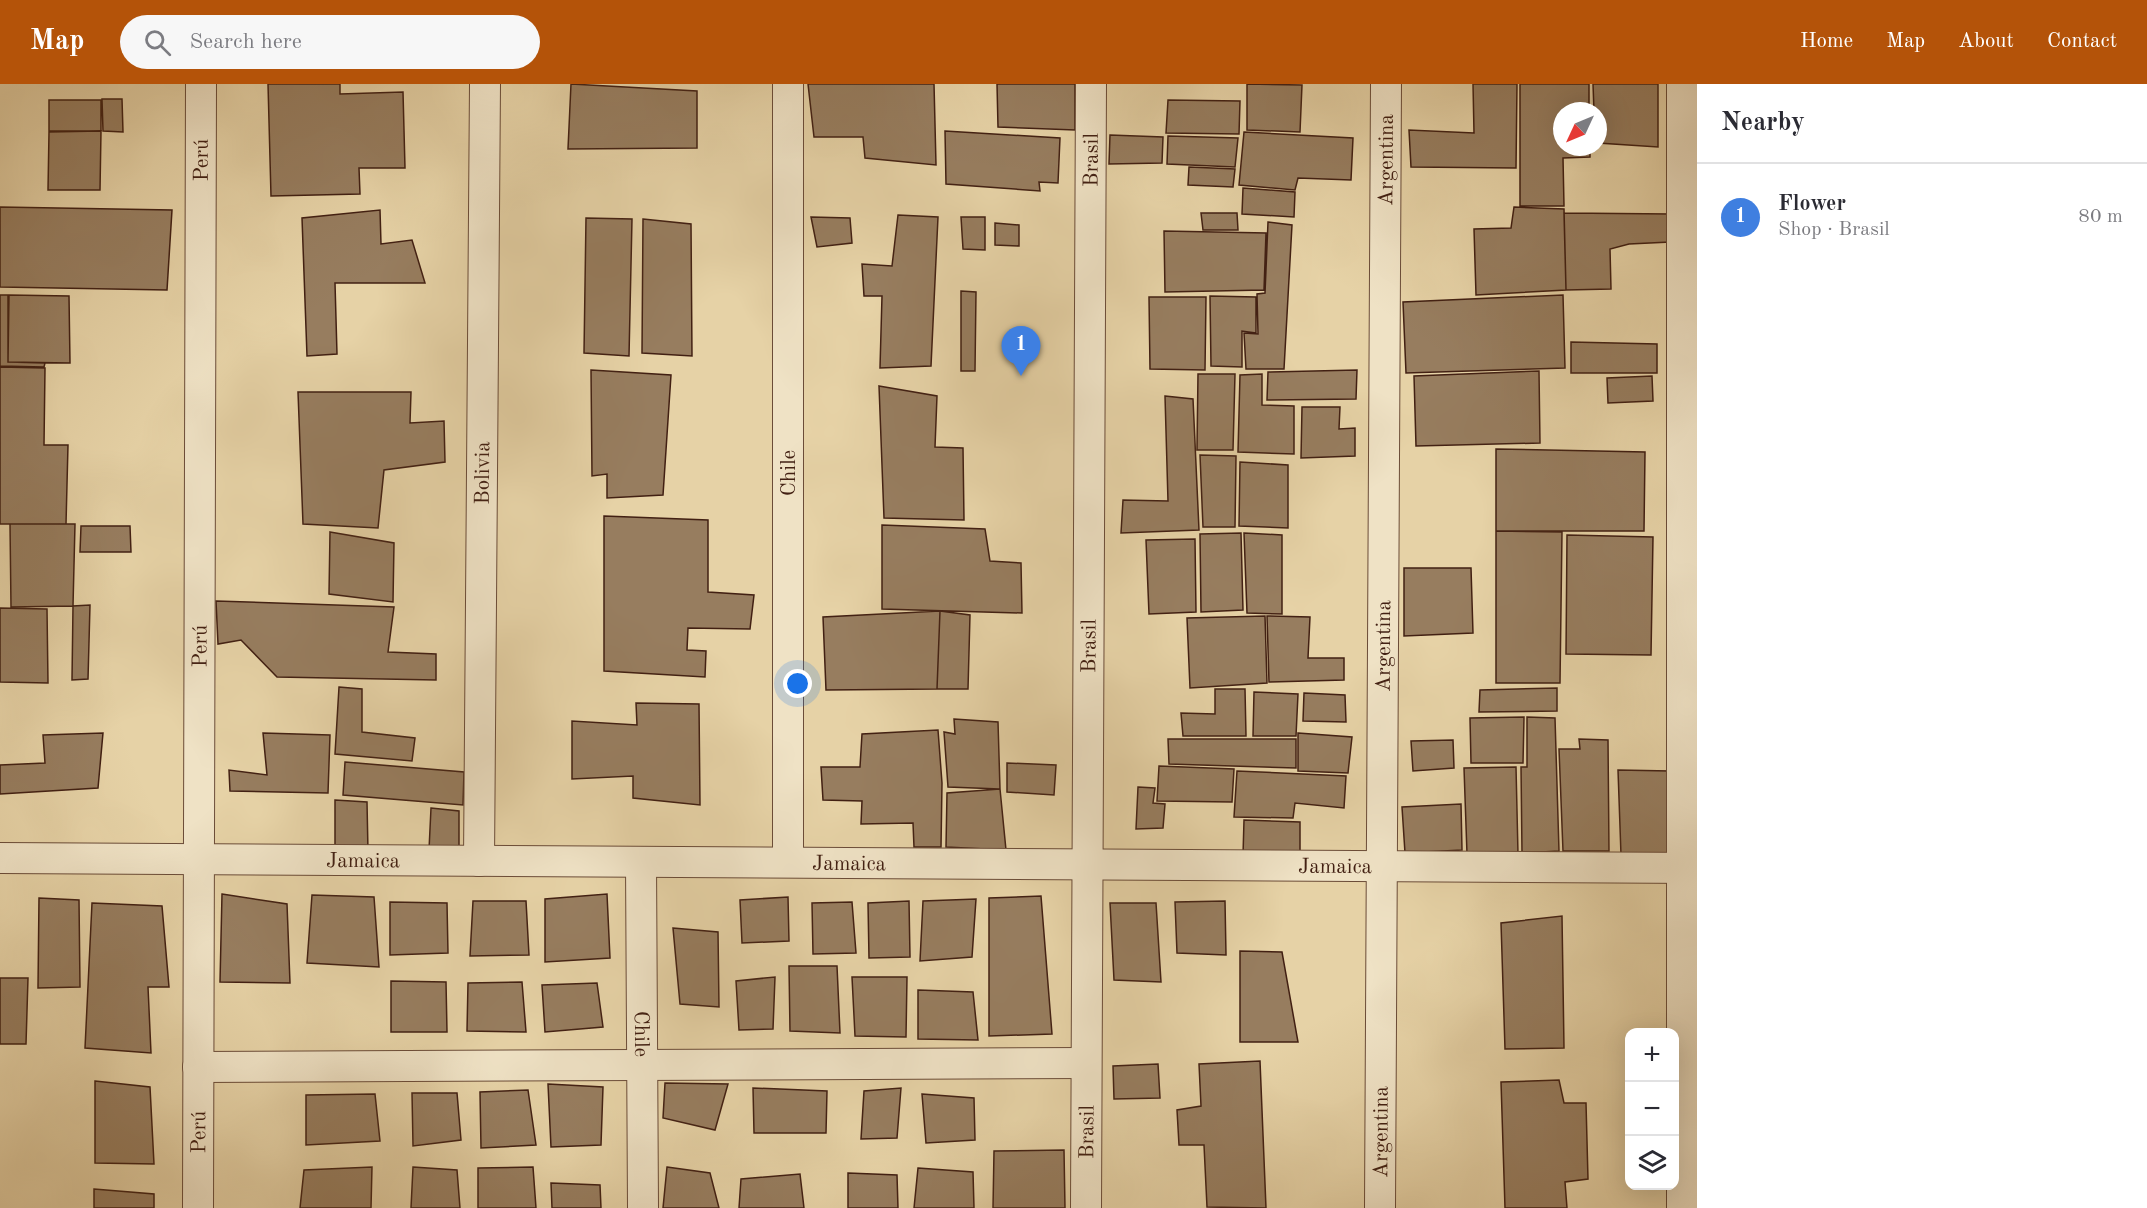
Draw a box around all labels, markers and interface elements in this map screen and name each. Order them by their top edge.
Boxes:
search box [120,15,540,69]
icon: search [141,26,174,59]
text: Map [30,28,84,56]
text: Search here [189,31,302,53]
text: Home [1800,31,1853,52]
text: Map [1886,31,1925,52]
text: About [1958,31,2014,52]
text: Contact [2047,31,2117,52]
north arrow [1553,102,1607,156]
text: Nearby [1721,110,1805,136]
street label: Argentina [1376,114,1398,206]
street label: Brasil [1082,133,1103,187]
street label: Perú [192,139,213,181]
text: Flower [1778,193,1846,215]
text: 1 [1735,207,1746,227]
text: 80 m [2078,207,2123,227]
text: Shop · Brasil [1778,220,1890,240]
pin: 1 [1002,326,1040,376]
street label: Bolivia [473,441,494,505]
street label: Chile [779,450,800,496]
street label: Argentina [1374,600,1395,692]
street label: Brasil [1079,619,1101,673]
street label: Perú [190,625,212,667]
your location [783,669,812,698]
street label: Jamaica [326,851,400,872]
street label: Jamaica [812,854,886,875]
street label: Jamaica [1298,857,1372,878]
street label: Chile [630,1011,651,1057]
map controls [1625,1028,1679,1190]
button: + [1625,1028,1679,1082]
button: − [1625,1082,1679,1136]
street label: Argentina [1371,1086,1393,1178]
street label: Brasil [1077,1105,1098,1159]
street label: Perú [189,1111,210,1153]
button: layers [1625,1136,1679,1190]

